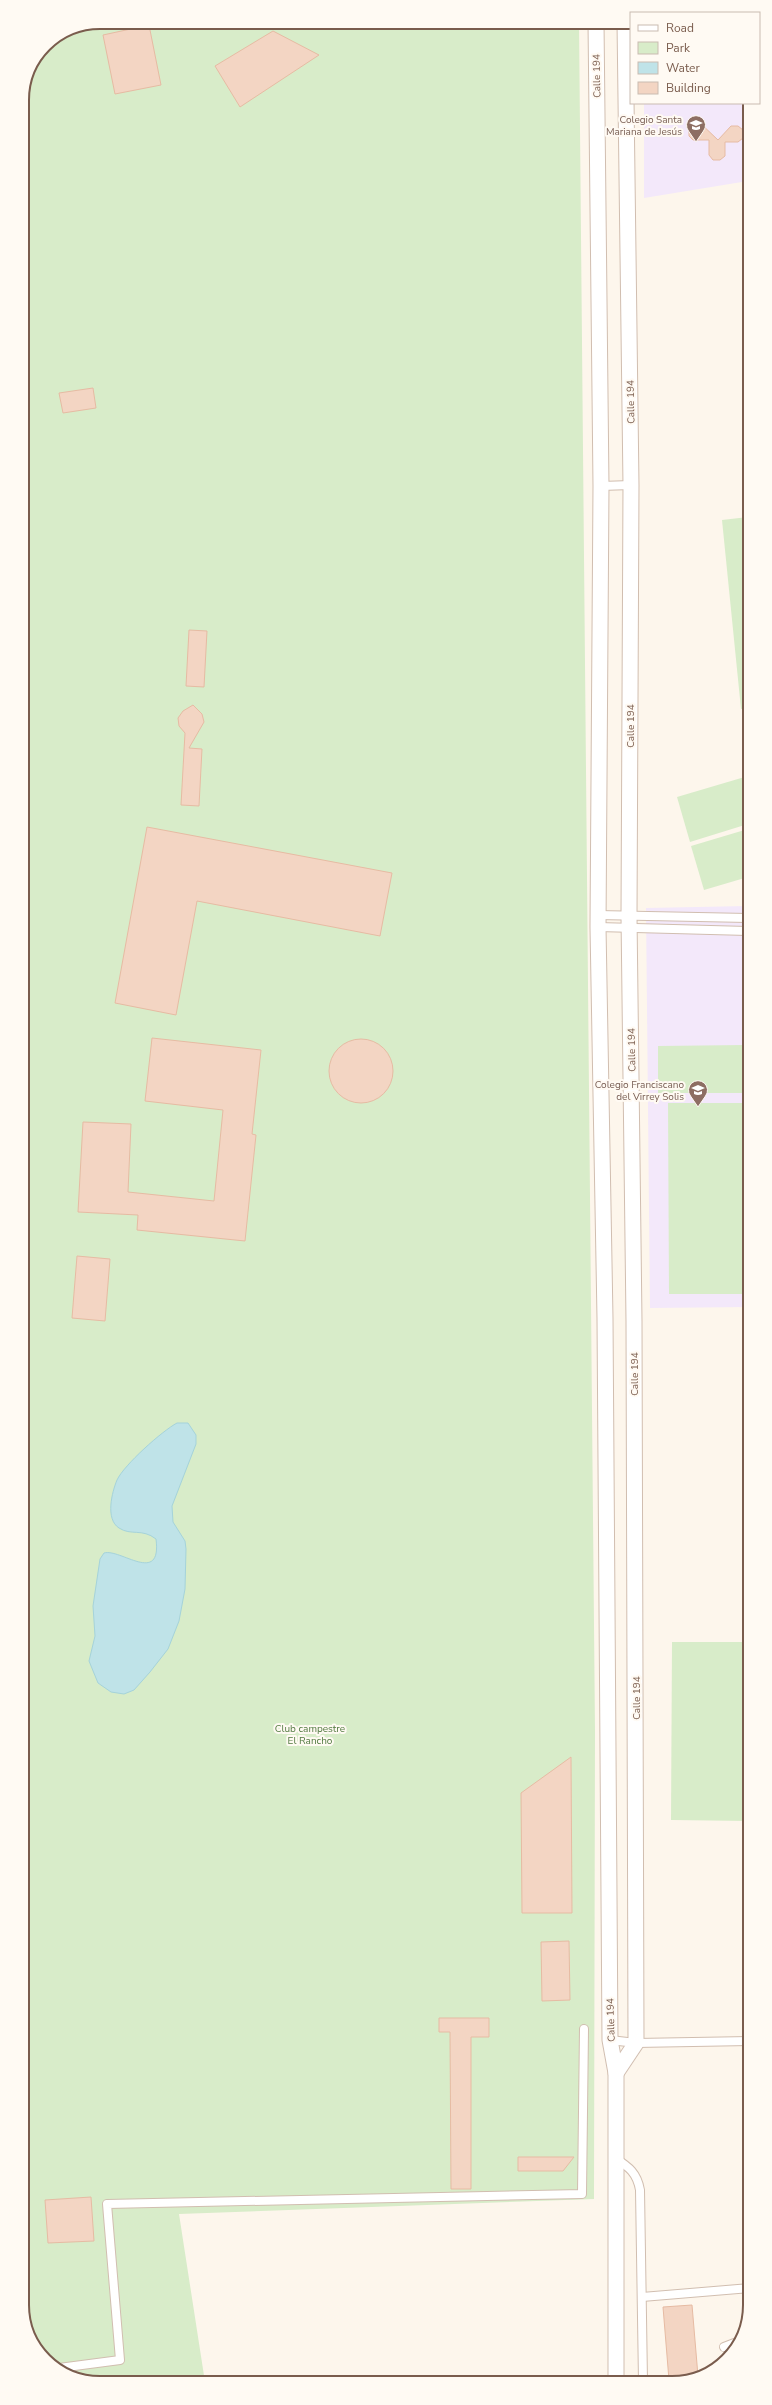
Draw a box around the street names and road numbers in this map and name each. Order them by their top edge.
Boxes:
street label: Calle 194 [590,54,604,98]
street label: Calle 194 [624,380,638,424]
street label: Calle 194 [624,704,638,748]
street label: Calle 194 [625,1028,639,1072]
street label: Calle 194 [628,1352,642,1396]
street label: Calle 194 [630,1676,644,1720]
street label: Calle 194 [603,1998,619,2042]

